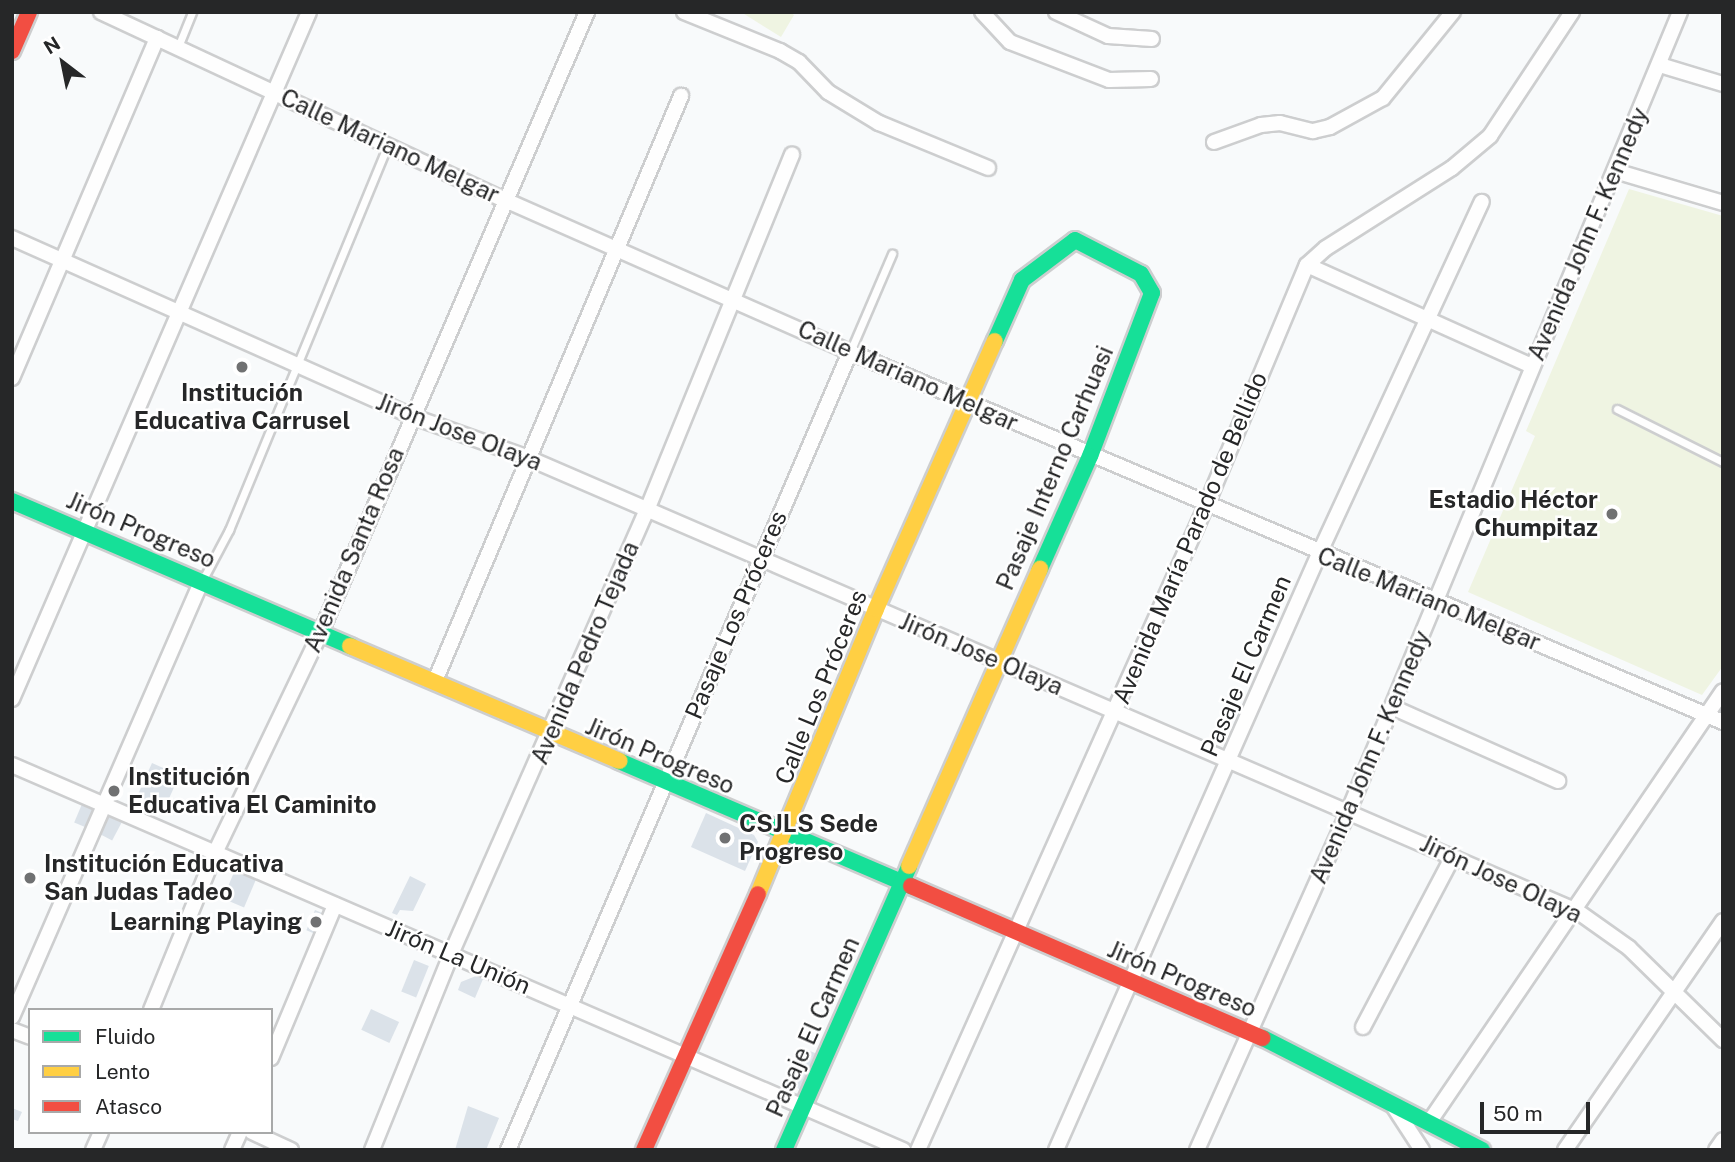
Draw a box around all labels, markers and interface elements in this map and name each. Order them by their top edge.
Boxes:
north arrow [28,28,98,98]
text: N [40,32,64,58]
street label: Calle Mariano Melgar [276,83,504,209]
street label: Avenida John F. Kennedy [1522,103,1654,365]
street label: Calle Mariano Melgar [793,314,1023,438]
street label: Pasaje Interno Carhuasi [990,341,1120,595]
marker: Institución Educativa Carrusel [234,359,250,375]
street label: Avenida María Parado de Bellido [1107,367,1273,709]
place label: Institución Educativa Carrusel [134,379,350,435]
street label: Jirón Jose Olaya [372,387,546,477]
street label: Avenida Santa Rosa [298,443,410,657]
street label: Jirón Progreso [62,486,220,574]
place label: Estadio Héctor Chumpitaz [1428,486,1598,542]
street label: Pasaje Los Próceres [679,506,793,724]
marker: Estadio Héctor Chumpitaz [1604,506,1620,522]
street label: Avenida Pedro Tejada [525,537,645,769]
street label: Calle Mariano Melgar [1313,541,1545,657]
street label: Pasaje El Carmen [1195,571,1297,761]
street label: Calle Los Próceres [769,586,873,788]
street label: Jirón Jose Olaya [895,606,1067,702]
street label: Avenida John F. Kennedy [1304,626,1436,888]
street label: Jirón Progreso [581,712,739,800]
place label: Institución Educativa El Caminito [128,763,377,819]
marker: Institución Educativa El Caminito [106,783,122,799]
place label: CSJLS Sede Progreso [739,810,878,866]
street label: Jirón Jose Olaya [1415,829,1587,929]
marker: CSJLS Sede Progreso [717,830,733,846]
place label: Institución Educativa San Judas Tadeo [44,850,284,906]
marker: Institución Educativa San Judas Tadeo [22,870,38,886]
place label: Learning Playing [110,908,302,936]
marker: Learning Playing [308,914,324,930]
street label: Jirón La Unión [381,914,535,1000]
street label: Pasaje El Carmen [760,932,866,1122]
street label: Jirón Progreso [1103,935,1261,1023]
legend [28,1008,273,1134]
text: Fluido [95,1024,155,1049]
text: Lento [95,1059,150,1084]
scale bar [1483,1088,1593,1132]
text: Atasco [95,1094,162,1119]
text: 50 m [1493,1101,1543,1126]

